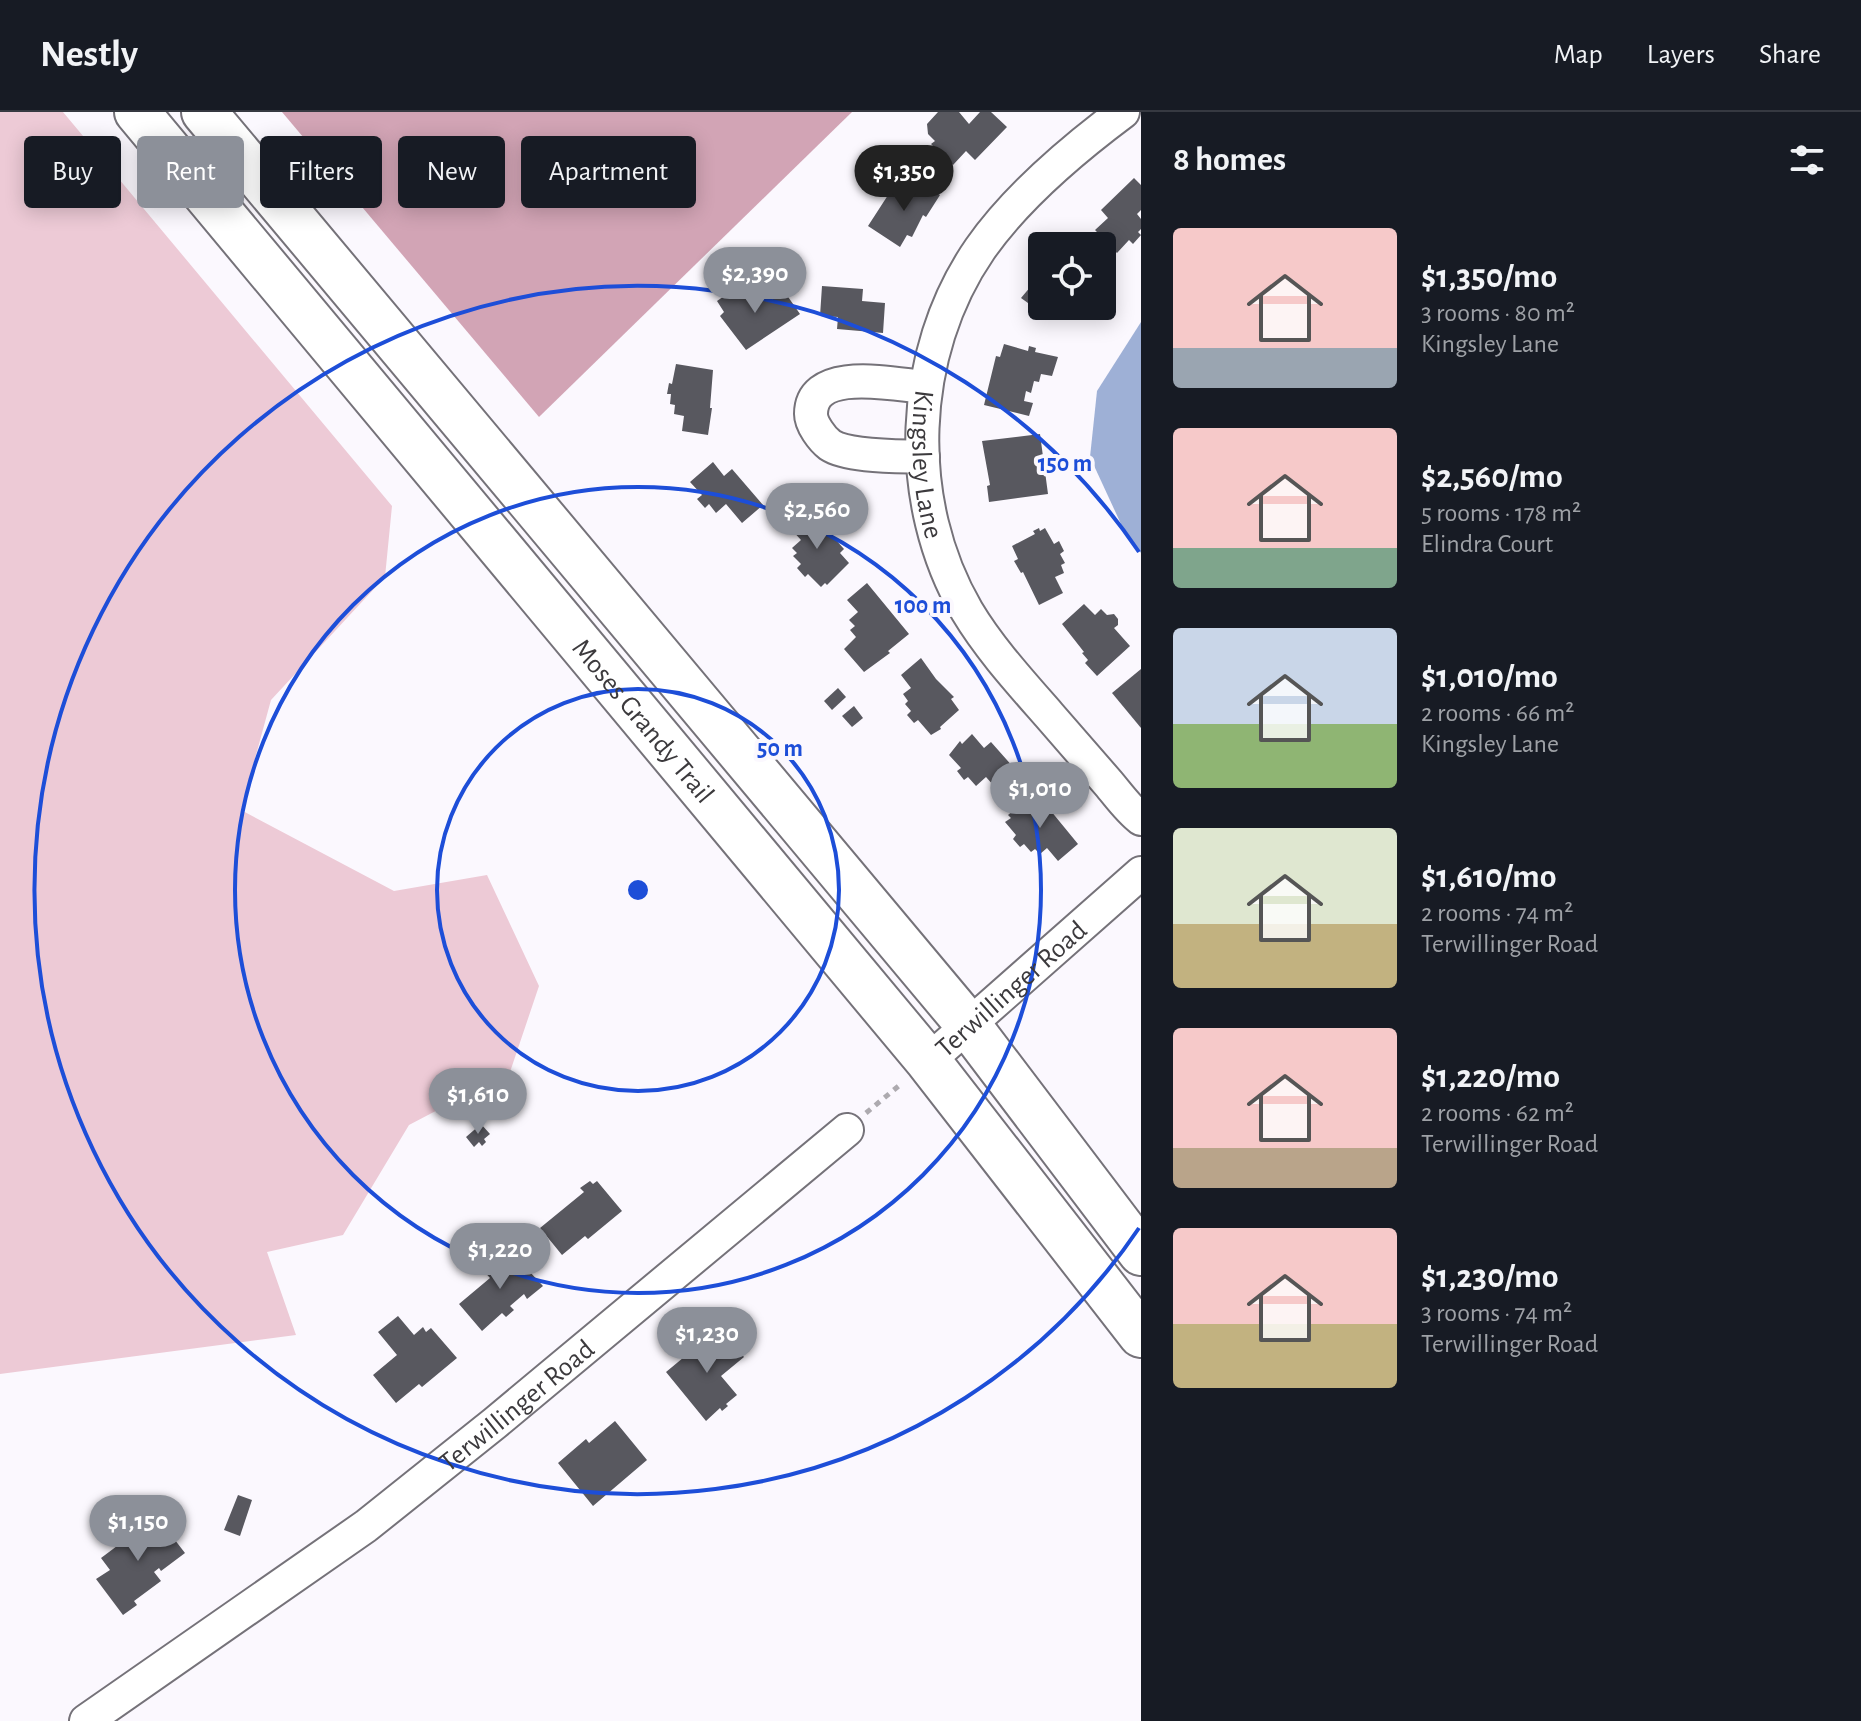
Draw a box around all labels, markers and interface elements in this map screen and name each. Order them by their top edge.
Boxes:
text: Nestly [40,36,138,74]
text: Map [1554,41,1603,69]
text: Layers [1647,41,1715,69]
text: Share [1759,41,1821,69]
chip: Buy [24,136,121,208]
chip: Rent [137,136,244,208]
chip: Filters [260,136,382,208]
chip: New [398,136,505,208]
chip: Apartment [521,136,696,208]
icon: filters [1785,138,1829,182]
text: 8 homes [1173,143,1286,177]
pin: $1,350 [839,145,969,213]
text: $1,350 [873,158,936,184]
map controls [1028,232,1116,320]
button: locate [1028,232,1116,320]
pin: $2,390 [690,247,820,315]
text: $2,390 [721,260,789,286]
icon: home [1237,260,1333,356]
text: $1,350/mo [1421,260,1557,294]
text: 3 rooms · 80 m² [1421,300,1575,326]
text: Kingsley Lane [1421,331,1559,357]
street label: Kingsley Lane [906,389,947,542]
text: 150 m [1038,452,1092,476]
icon: home [1237,460,1333,556]
text: $2,560/mo [1421,460,1563,494]
pin: $2,560 [752,483,882,551]
text: $2,560 [783,496,851,522]
text: 5 rooms · 178 m² [1421,500,1581,526]
text: Elindra Court [1421,531,1553,557]
text: 100 m [895,594,951,618]
street label: Moses Grandy Trail [566,634,719,809]
icon: home [1237,660,1333,756]
text: $1,010/mo [1421,660,1558,694]
text: 2 rooms · 66 m² [1421,700,1574,726]
text: Kingsley Lane [1421,731,1559,757]
text: 50 m [757,737,803,761]
pin: $1,010 [975,762,1105,830]
text: $1,010 [1008,775,1072,801]
icon: home [1237,860,1333,956]
text: $1,610/mo [1421,860,1557,894]
centre of rings [624,876,652,904]
text: 2 rooms · 74 m² [1421,900,1573,926]
street label: Terwillinger Road [931,916,1093,1063]
text: Terwillinger Road [1421,931,1598,957]
icon: home [1237,1060,1333,1156]
text: $1,220/mo [1421,1060,1560,1094]
pin: $1,610 [413,1068,543,1136]
text: $1,610 [447,1081,509,1107]
text: 2 rooms · 62 m² [1421,1100,1574,1126]
text: Terwillinger Road [1421,1131,1598,1157]
pin: $1,220 [435,1223,565,1291]
text: $1,220 [467,1236,533,1262]
icon: home [1237,1260,1333,1356]
text: $1,230/mo [1421,1260,1559,1294]
text: 3 rooms · 74 m² [1421,1300,1572,1326]
pin: $1,230 [642,1307,772,1375]
text: $1,230 [675,1320,739,1346]
text: Terwillinger Road [1421,1331,1598,1357]
street label: Terwillinger Road [435,1335,600,1478]
pin: $1,150 [73,1495,203,1563]
text: $1,150 [107,1508,169,1534]

